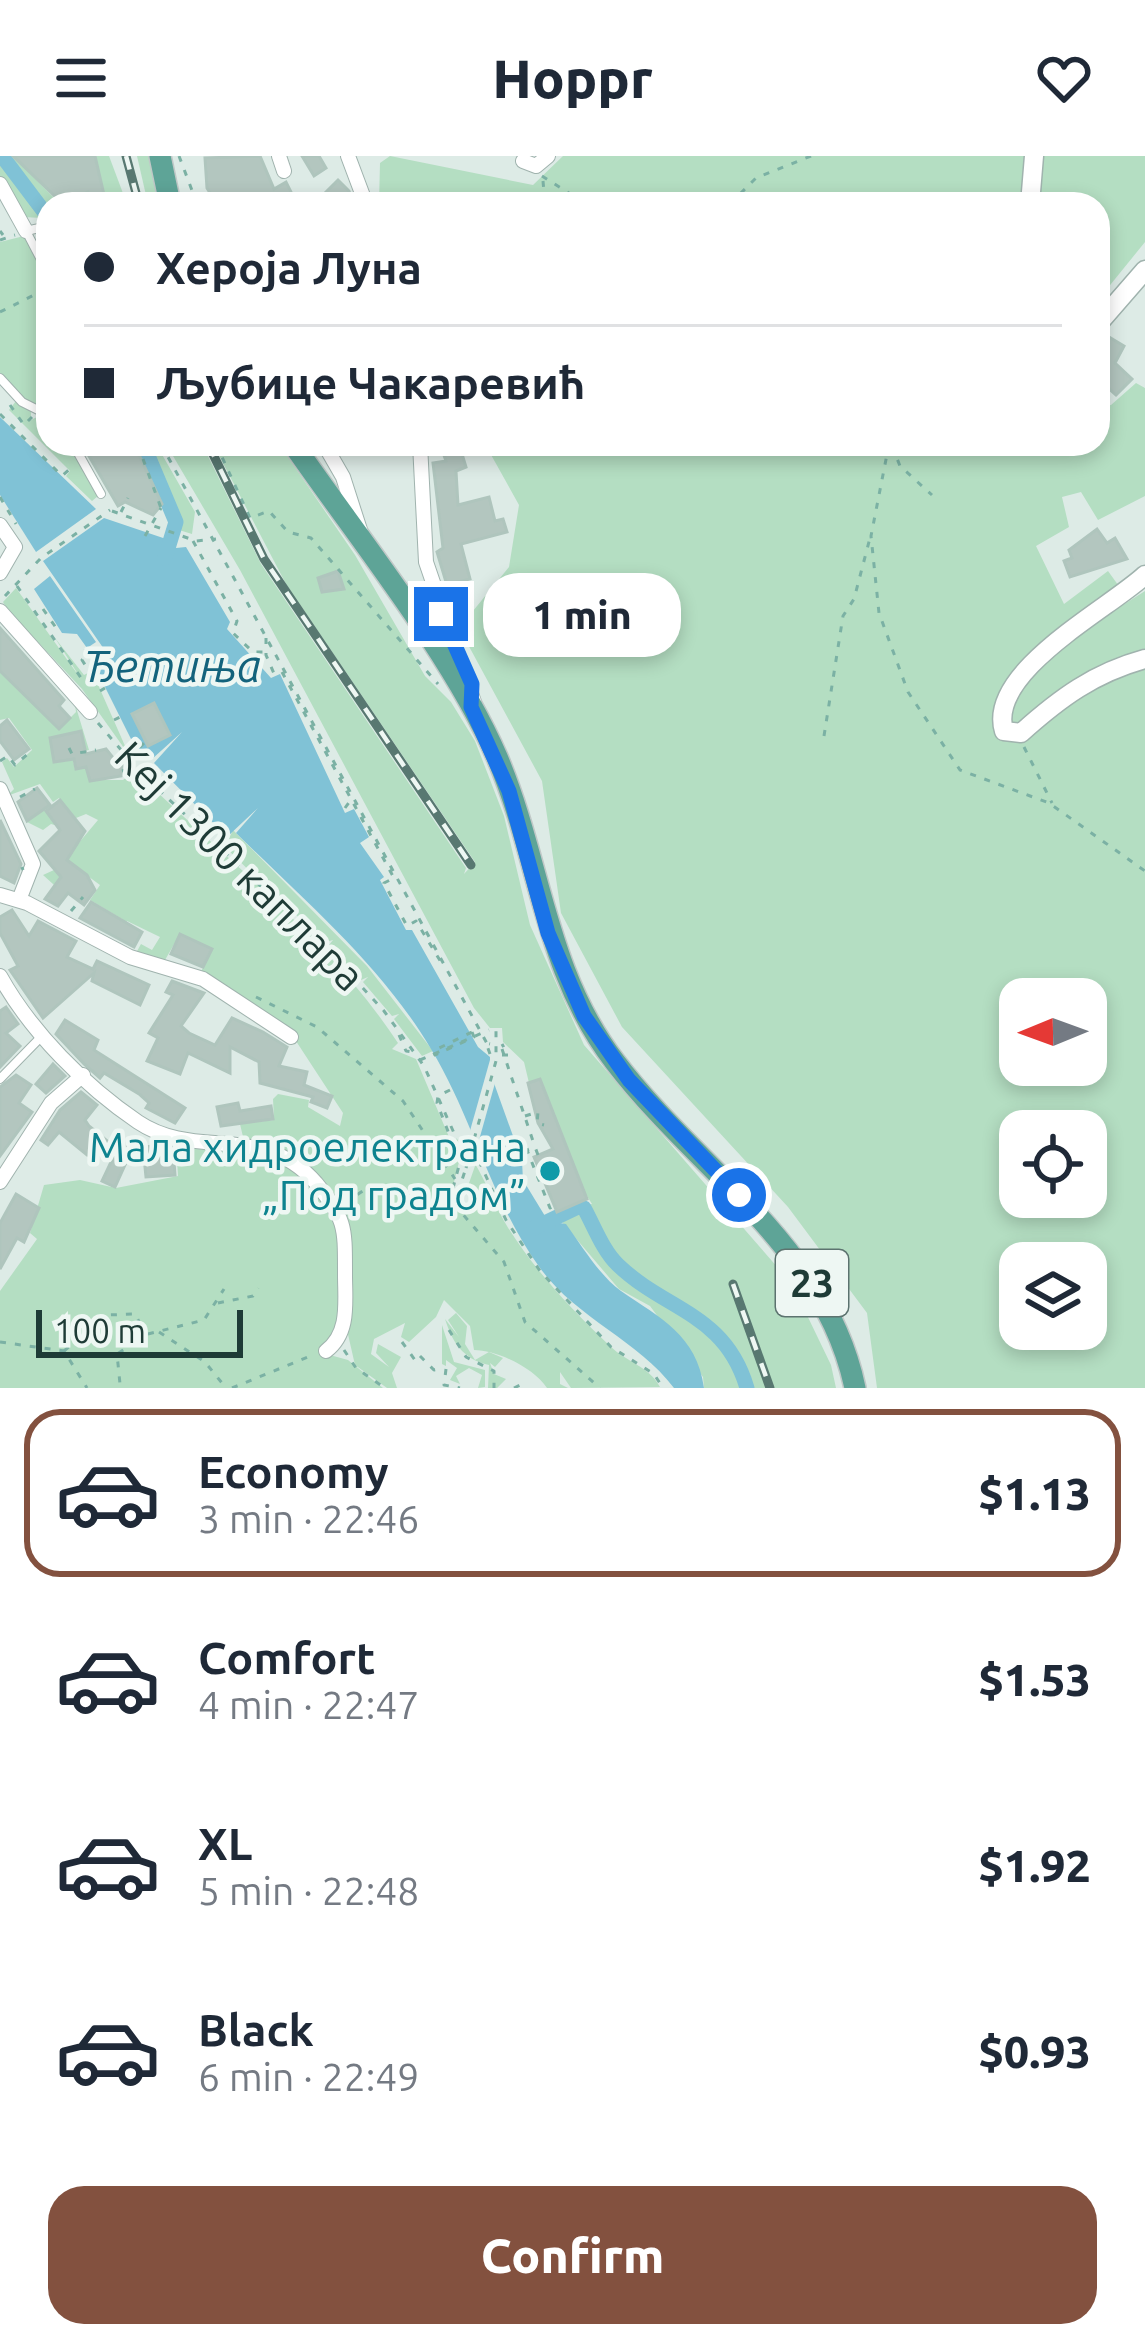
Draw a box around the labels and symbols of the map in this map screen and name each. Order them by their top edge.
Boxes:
callout: 1 min [483,572,681,656]
route end [414,587,468,641]
water label: Ђетиња [83,640,261,691]
street label: Кеј 1300 каплара [106,732,374,1000]
north arrow [999,978,1107,1086]
place label: Мала хидроелектрана „Под градом” [89,1123,526,1218]
marker: Мала хидроелектрана „Под градом” [537,1158,563,1184]
route start [712,1168,766,1222]
road number: 23 [776,1250,848,1316]
scale bar [36,1304,243,1357]

